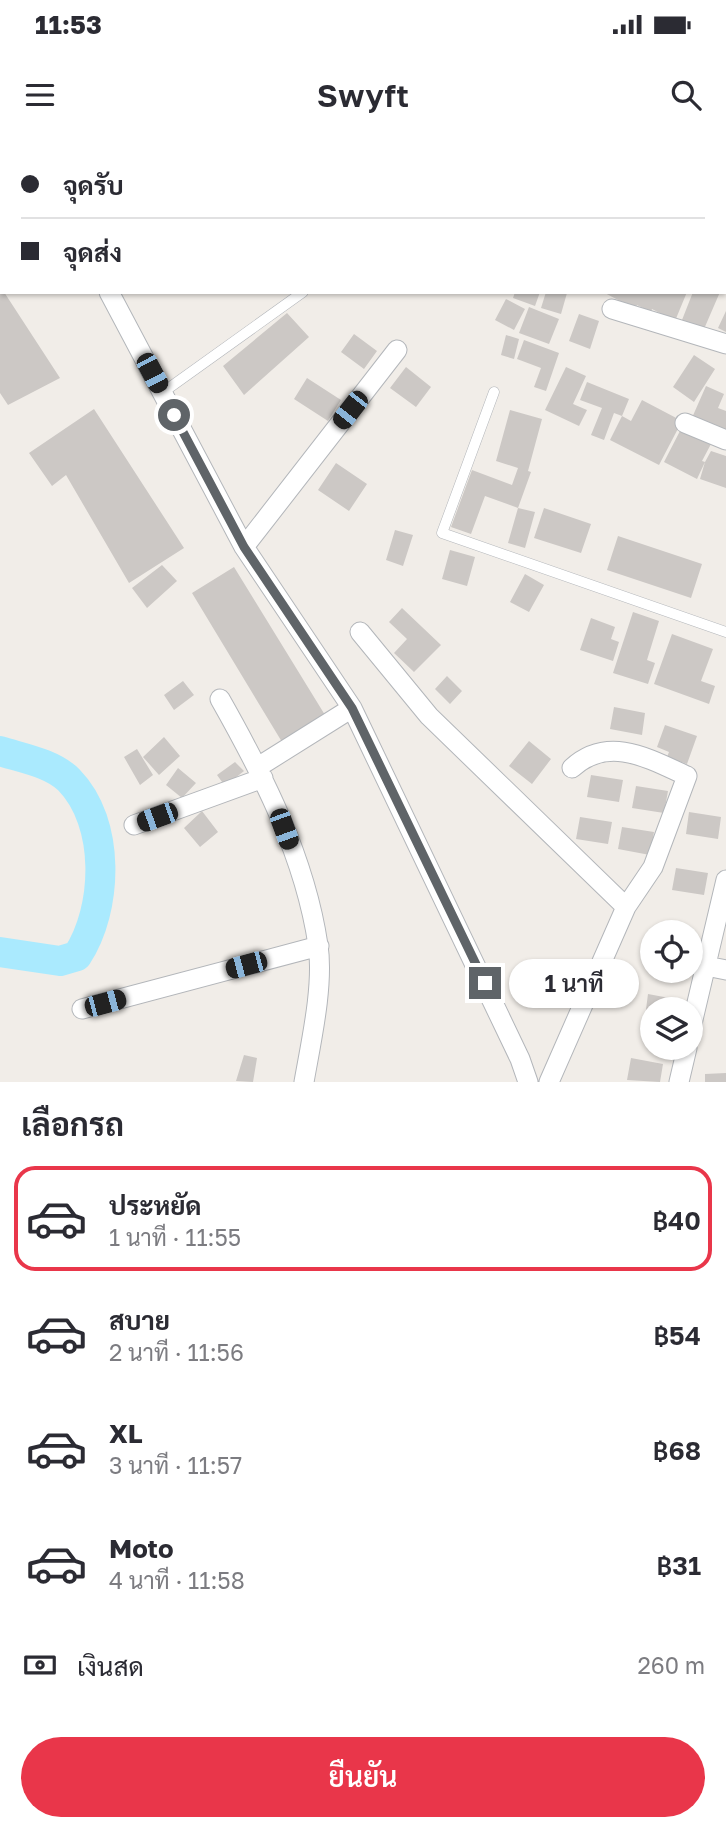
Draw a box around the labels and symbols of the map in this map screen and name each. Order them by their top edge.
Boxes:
car [133,350,172,396]
car [329,387,372,433]
route start [158,399,190,431]
car [134,800,181,834]
car [267,806,302,852]
car [223,949,270,981]
callout: 1 นาที [510,958,639,1008]
route end [469,967,501,999]
car [82,987,129,1019]

